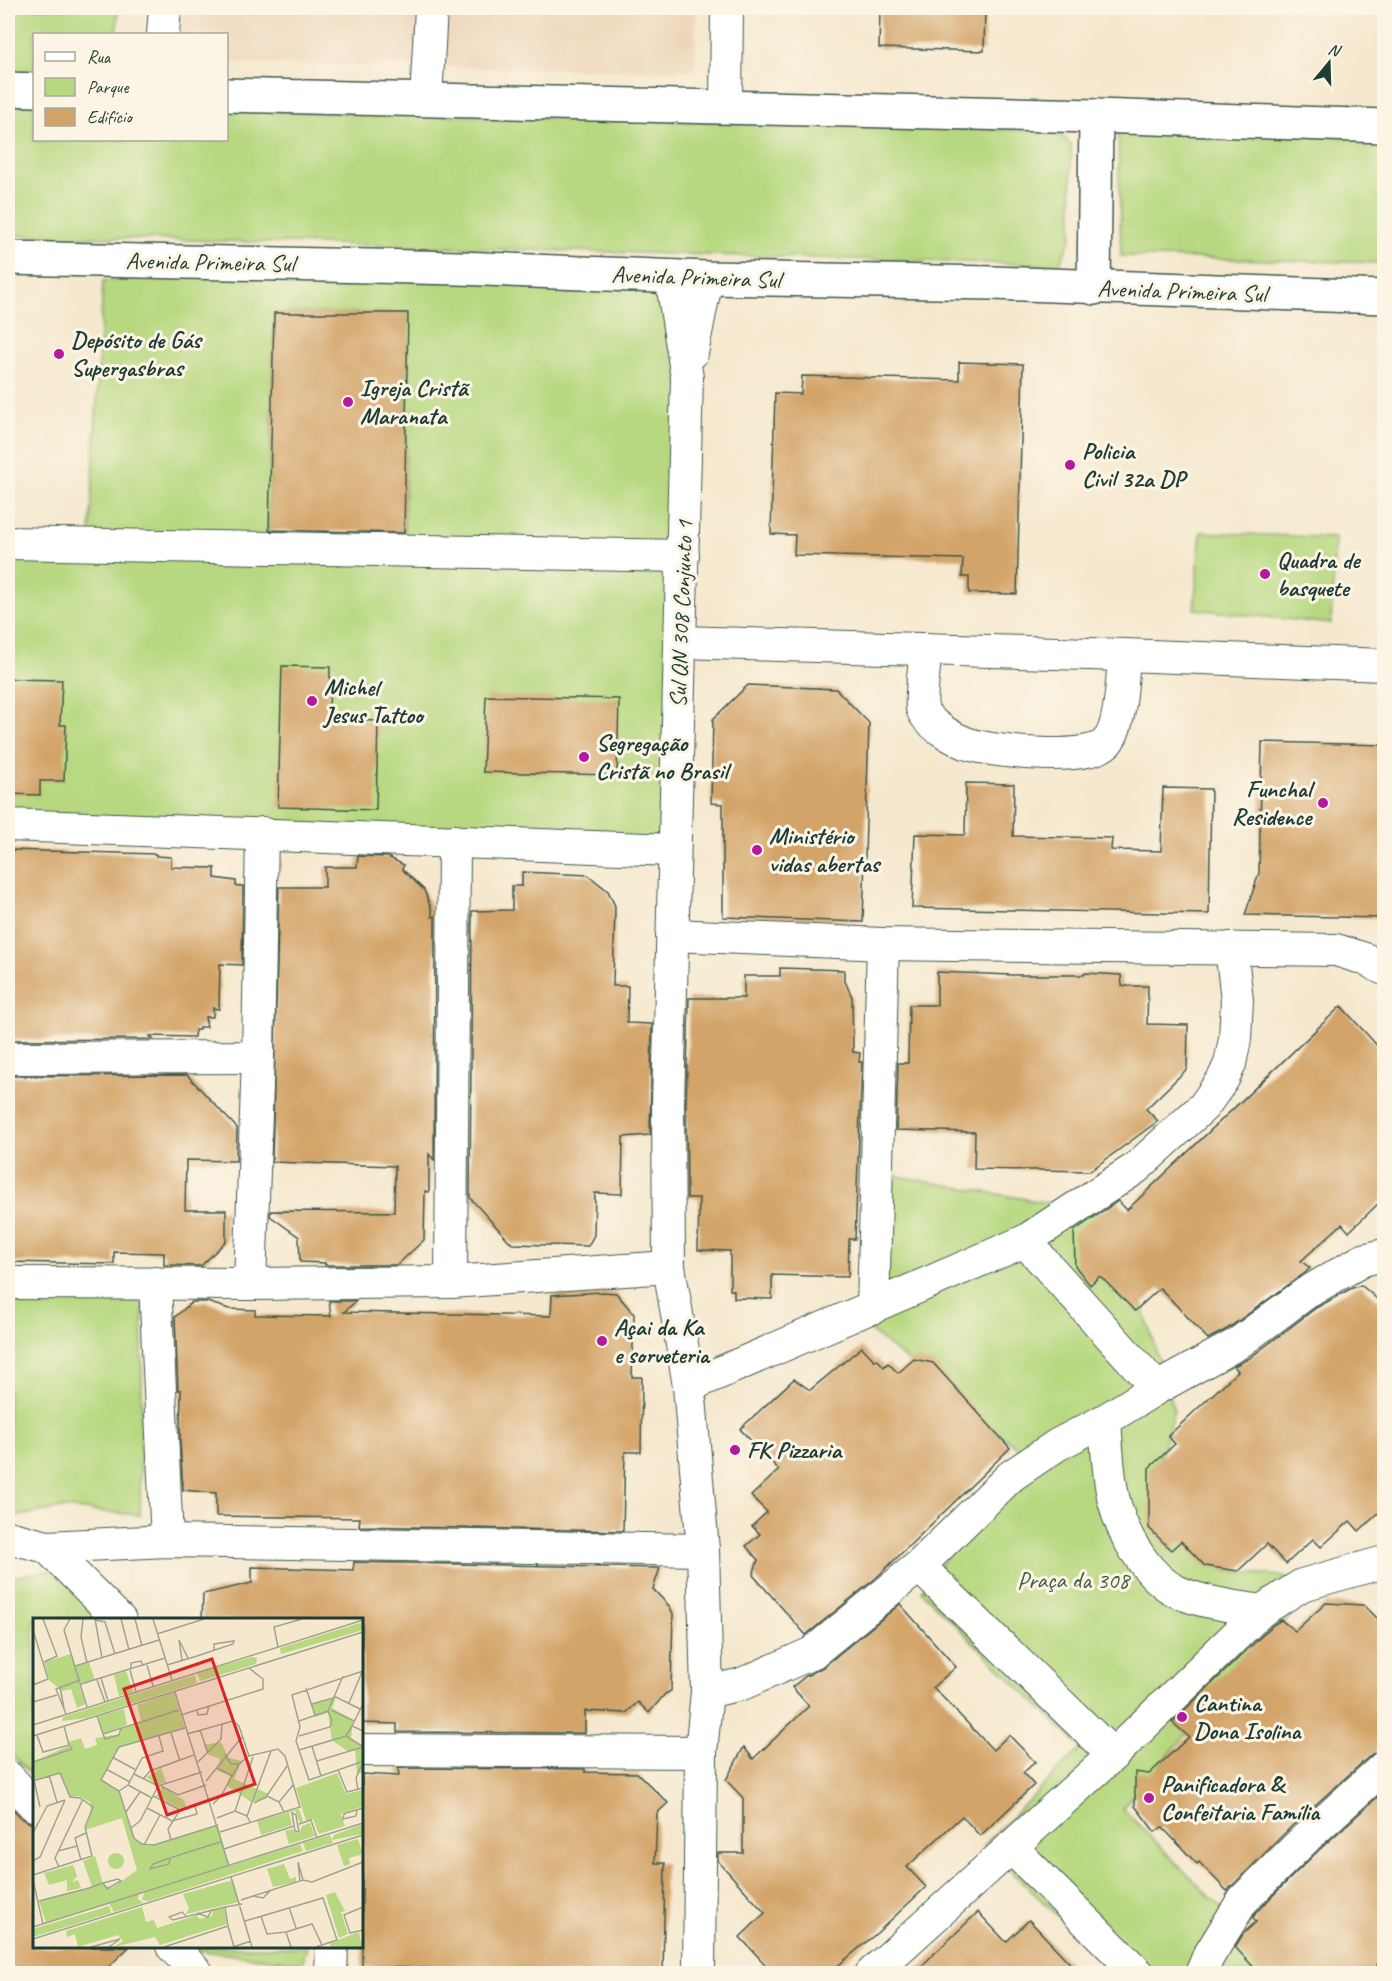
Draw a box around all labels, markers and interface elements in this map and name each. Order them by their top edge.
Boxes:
legend [33,33,228,141]
north arrow [1299,33,1359,93]
text: N [1326,39,1344,62]
text: Rua [87,46,112,68]
text: Parque [87,76,129,98]
text: Edifício [87,106,133,128]
street label: Avenida Primeira Sul [125,246,299,279]
street label: Avenida Primeira Sul [611,259,785,295]
street label: Avenida Primeira Sul [1097,273,1271,309]
place label: Depósito de Gás Supergasbras [71,325,203,383]
marker: Depósito de Gás Supergasbras [52,347,66,361]
place label: Igreja Cristã Maranata [360,373,470,431]
marker: Igreja Cristã Maranata [341,395,355,409]
place label: Policia Civil 32a DP [1082,436,1188,494]
marker: Policia Civil 32a DP [1063,458,1077,472]
street label: Sul QN 308 Conjunto 1 [663,518,699,708]
place label: Quadra de basquete [1277,545,1361,603]
marker: Quadra de basquete [1258,567,1272,581]
place label: Michel Jesus Tattoo [322,672,425,730]
marker: Michel Jesus Tattoo [305,694,319,708]
place label: Segregação Cristã no Brasil [596,728,732,786]
marker: Segregação Cristã no Brasil [577,750,591,764]
place label: Funchal Residence [1232,774,1316,832]
marker: Funchal Residence [1316,796,1330,810]
place label: Ministério vidas abertas [769,821,882,879]
marker: Ministério vidas abertas [750,843,764,857]
place label: Açai da Ka e sorveteria [614,1312,711,1370]
marker: Açai da Ka e sorveteria [595,1334,609,1348]
place label: FK Pizzaria [747,1435,843,1465]
marker: FK Pizzaria [728,1443,742,1457]
park label: Praça da 308 [1017,1565,1131,1595]
inset map [33,1618,363,1948]
place label: Cantina Dona Isolina [1194,1688,1303,1746]
marker: Cantina Dona Isolina [1175,1710,1189,1724]
place label: Panificadora & Confeitaria Família [1161,1769,1321,1827]
marker: Panificadora & Confeitaria Família [1142,1791,1156,1805]

